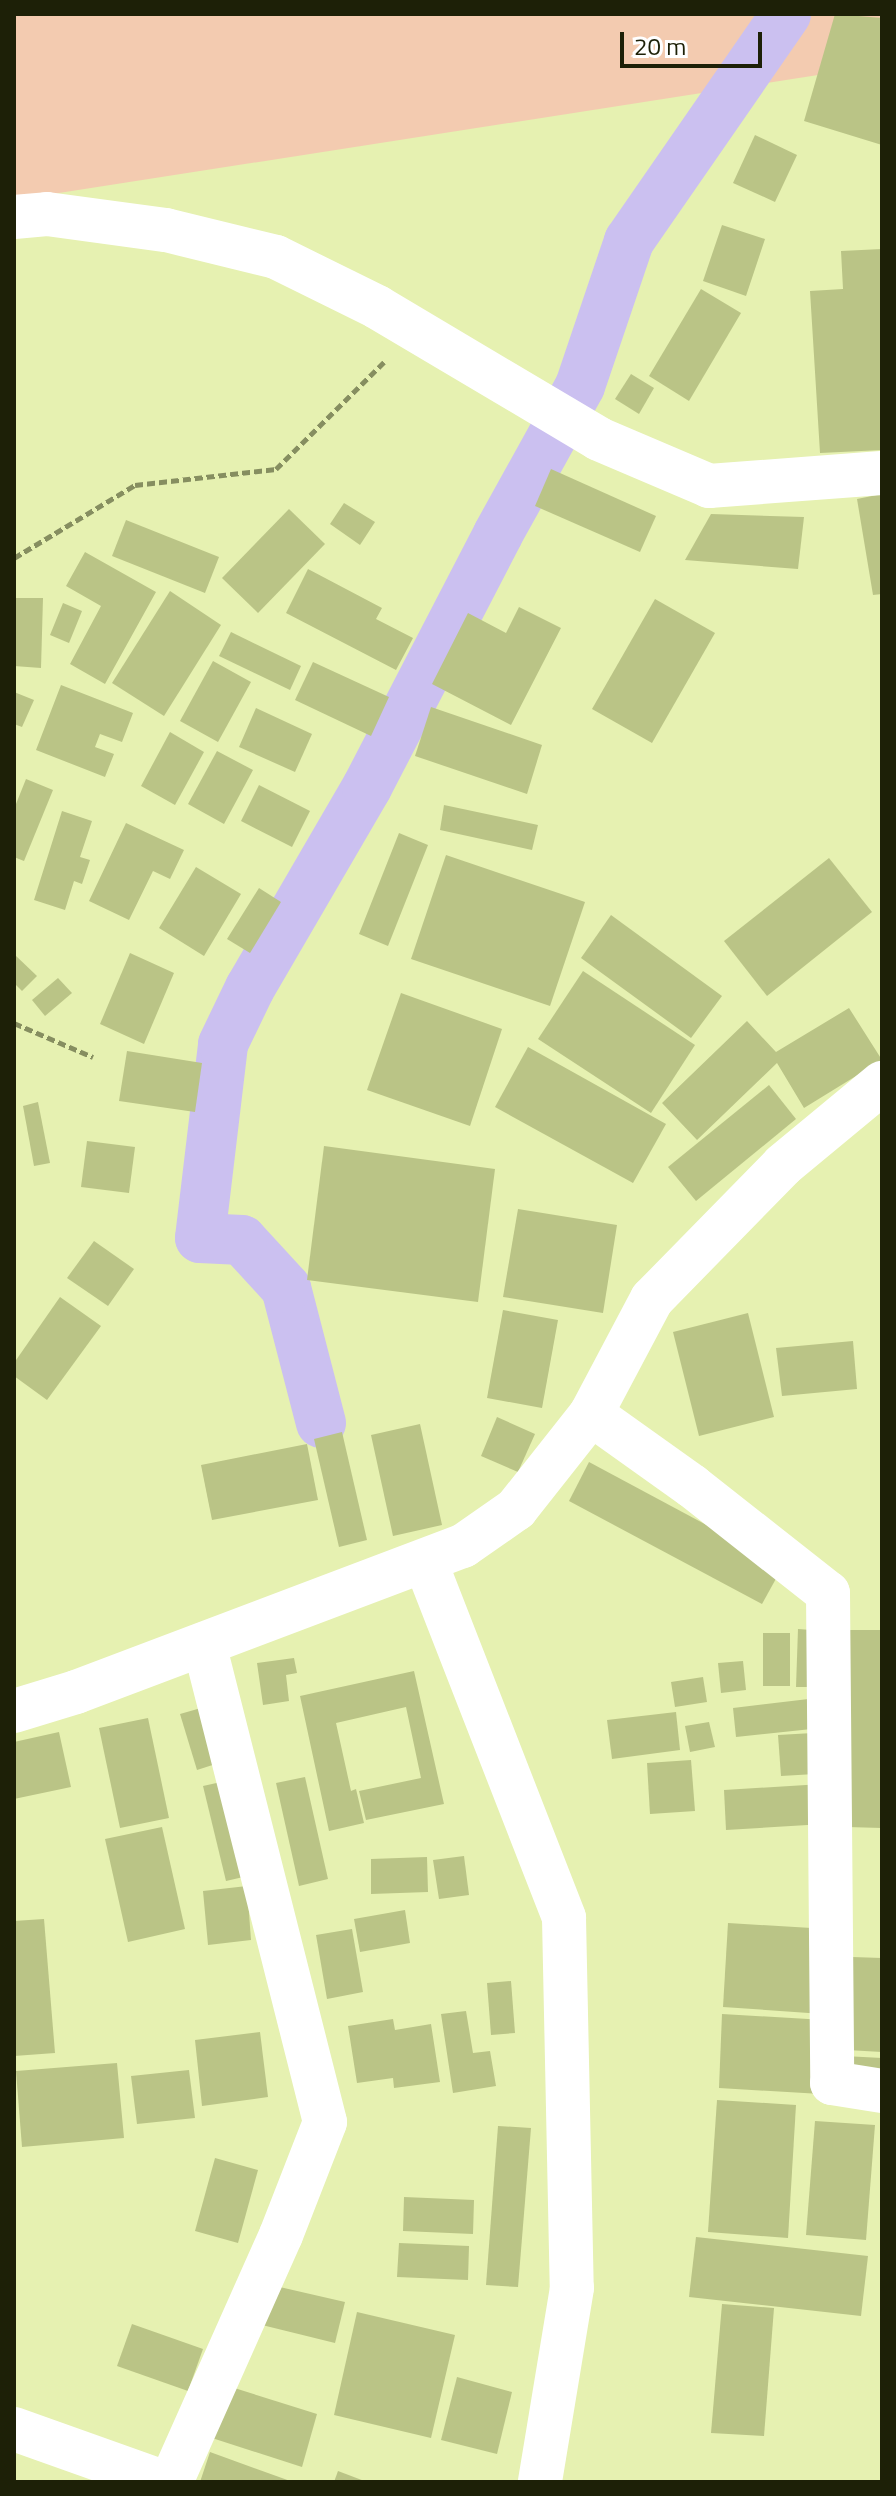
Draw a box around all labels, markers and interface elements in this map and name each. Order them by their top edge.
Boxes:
scale bar [624,16,766,66]
text: 20 m [634,28,686,64]

